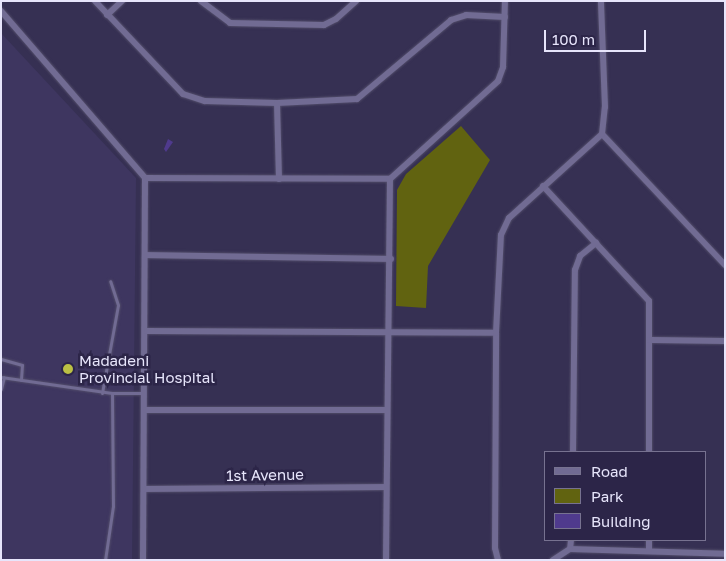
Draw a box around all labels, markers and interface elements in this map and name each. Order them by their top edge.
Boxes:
scale bar [546,20,648,52]
text: 100 m [552,30,595,48]
place label: Madadeni Provincial Hospital [79,351,215,386]
marker: Madadeni Provincial Hospital [61,362,75,376]
legend [544,451,706,541]
text: Road [591,462,628,480]
street label: 1st Avenue [226,465,304,485]
text: Park [591,487,623,505]
text: Building [591,512,651,530]

